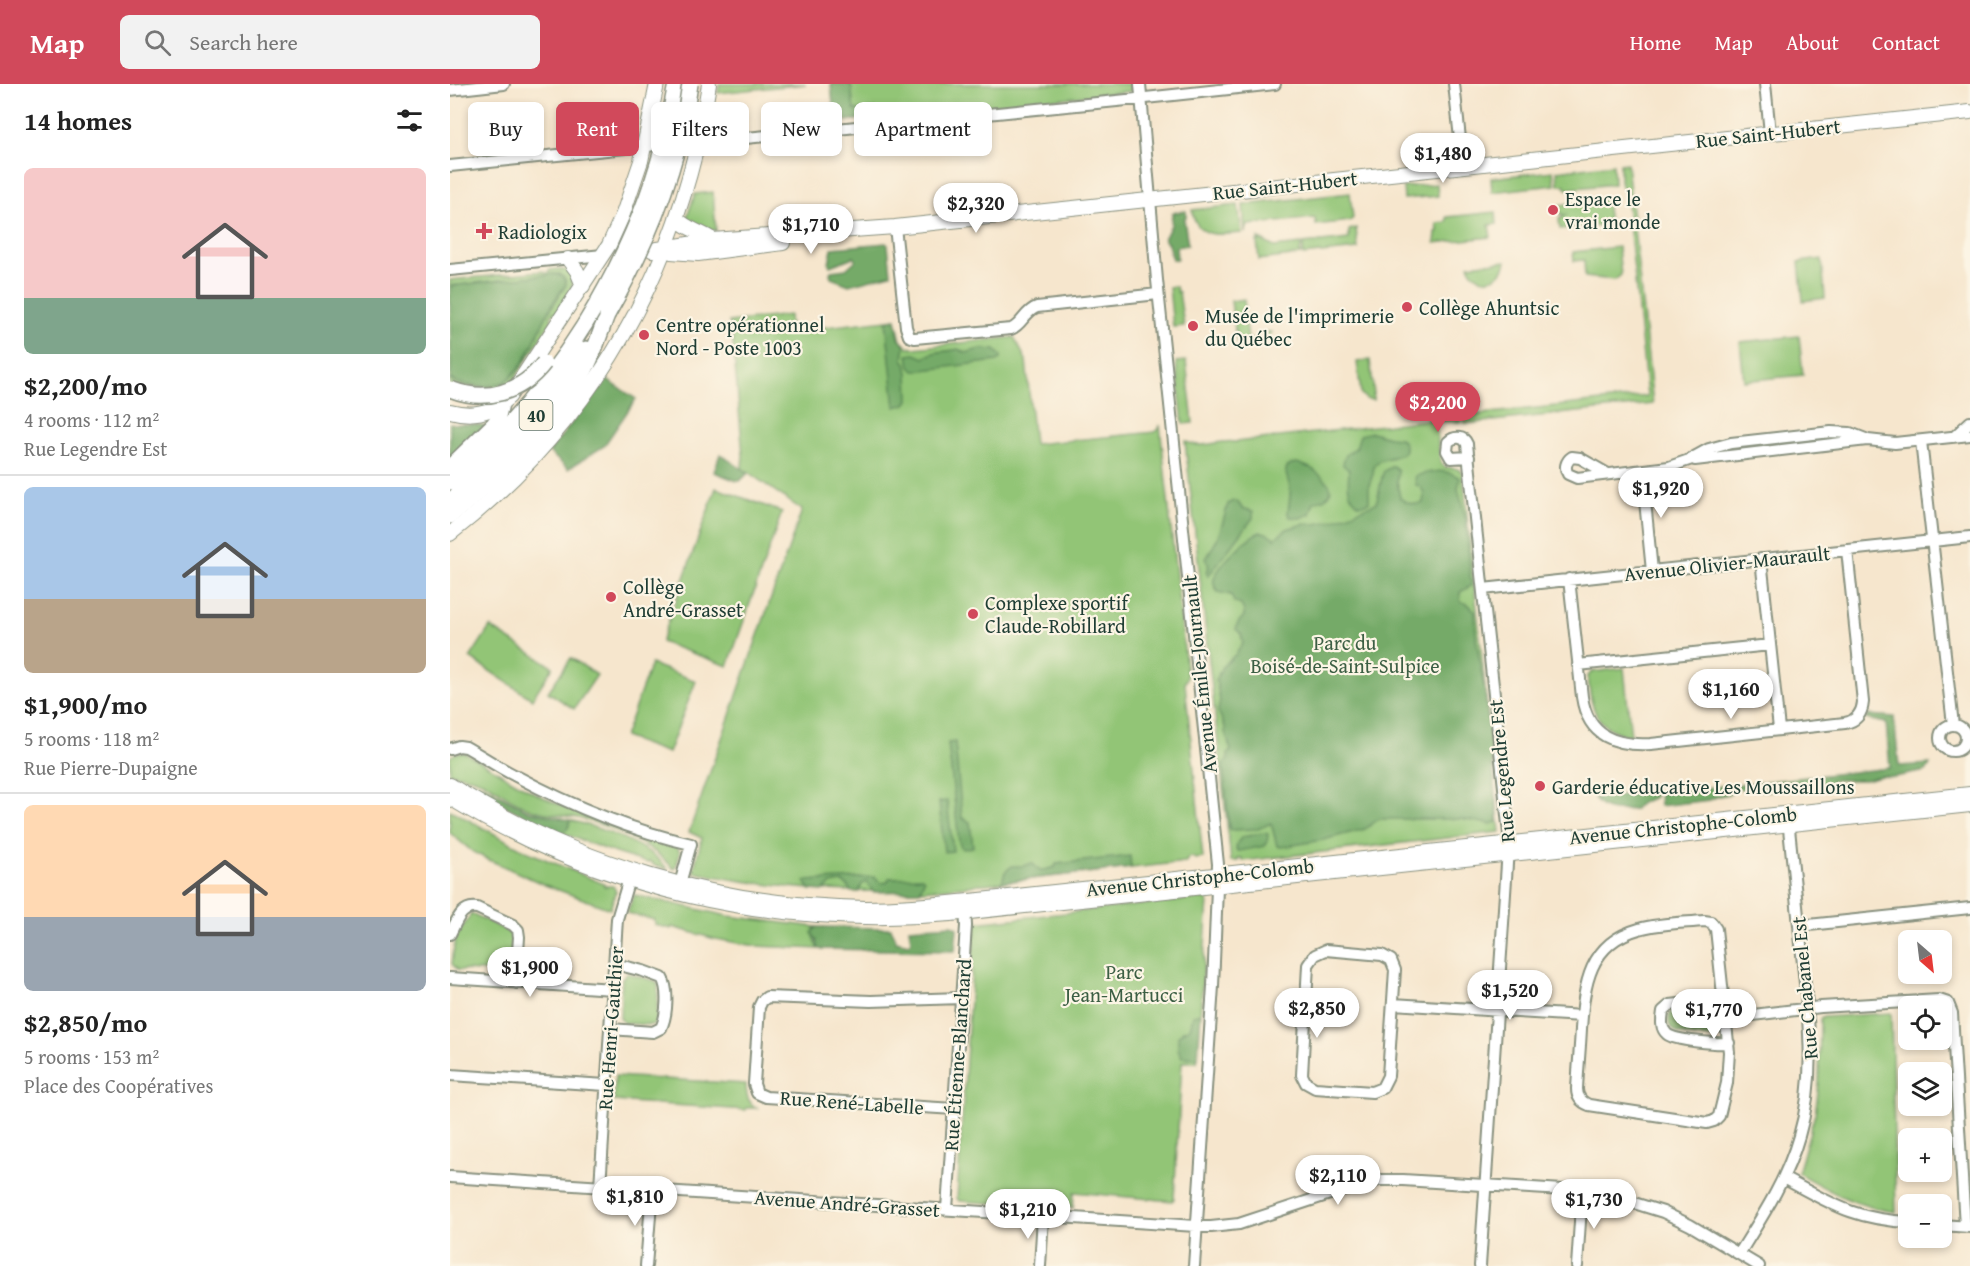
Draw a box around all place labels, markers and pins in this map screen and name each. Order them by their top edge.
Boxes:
pin: $1,480 [1394,133,1492,184]
pin: $2,320 [927,183,1025,234]
place label: Espace le vrai monde [1565,184,1660,236]
marker: Espace le vrai monde [1546,203,1560,217]
pin: $1,710 [762,204,860,255]
place label: Radiologix [498,217,588,246]
marker: Radiologix [475,222,493,240]
place label: Collège Ahuntsic [1419,293,1559,322]
marker: Collège Ahuntsic [1400,300,1414,314]
place label: Musée de l'imprimerie du Québec [1205,301,1394,353]
place label: Centre opérationnel Nord - Poste 1003 [656,310,825,362]
marker: Musée de l'imprimerie du Québec [1186,319,1200,333]
marker: Centre opérationnel Nord - Poste 1003 [637,328,651,342]
pin: $2,200 [1389,382,1487,433]
pin: $1,920 [1612,468,1710,519]
place label: Collège André-Grasset [623,572,743,624]
place label: Complexe sportif Claude-Robillard [985,588,1130,640]
marker: Collège André-Grasset [604,590,618,604]
marker: Complexe sportif Claude-Robillard [966,607,980,621]
pin: $1,160 [1682,669,1780,720]
place label: Garderie éducative Les Moussaillons [1552,772,1855,801]
marker: Garderie éducative Les Moussaillons [1533,779,1547,793]
pin: $1,900 [481,947,579,998]
pin: $1,520 [1461,970,1559,1021]
pin: $2,850 [1268,988,1366,1039]
pin: $1,770 [1665,989,1763,1040]
pin: $2,110 [1289,1155,1387,1206]
pin: $1,810 [586,1176,684,1227]
pin: $1,730 [1545,1179,1643,1230]
pin: $1,210 [979,1189,1077,1240]

